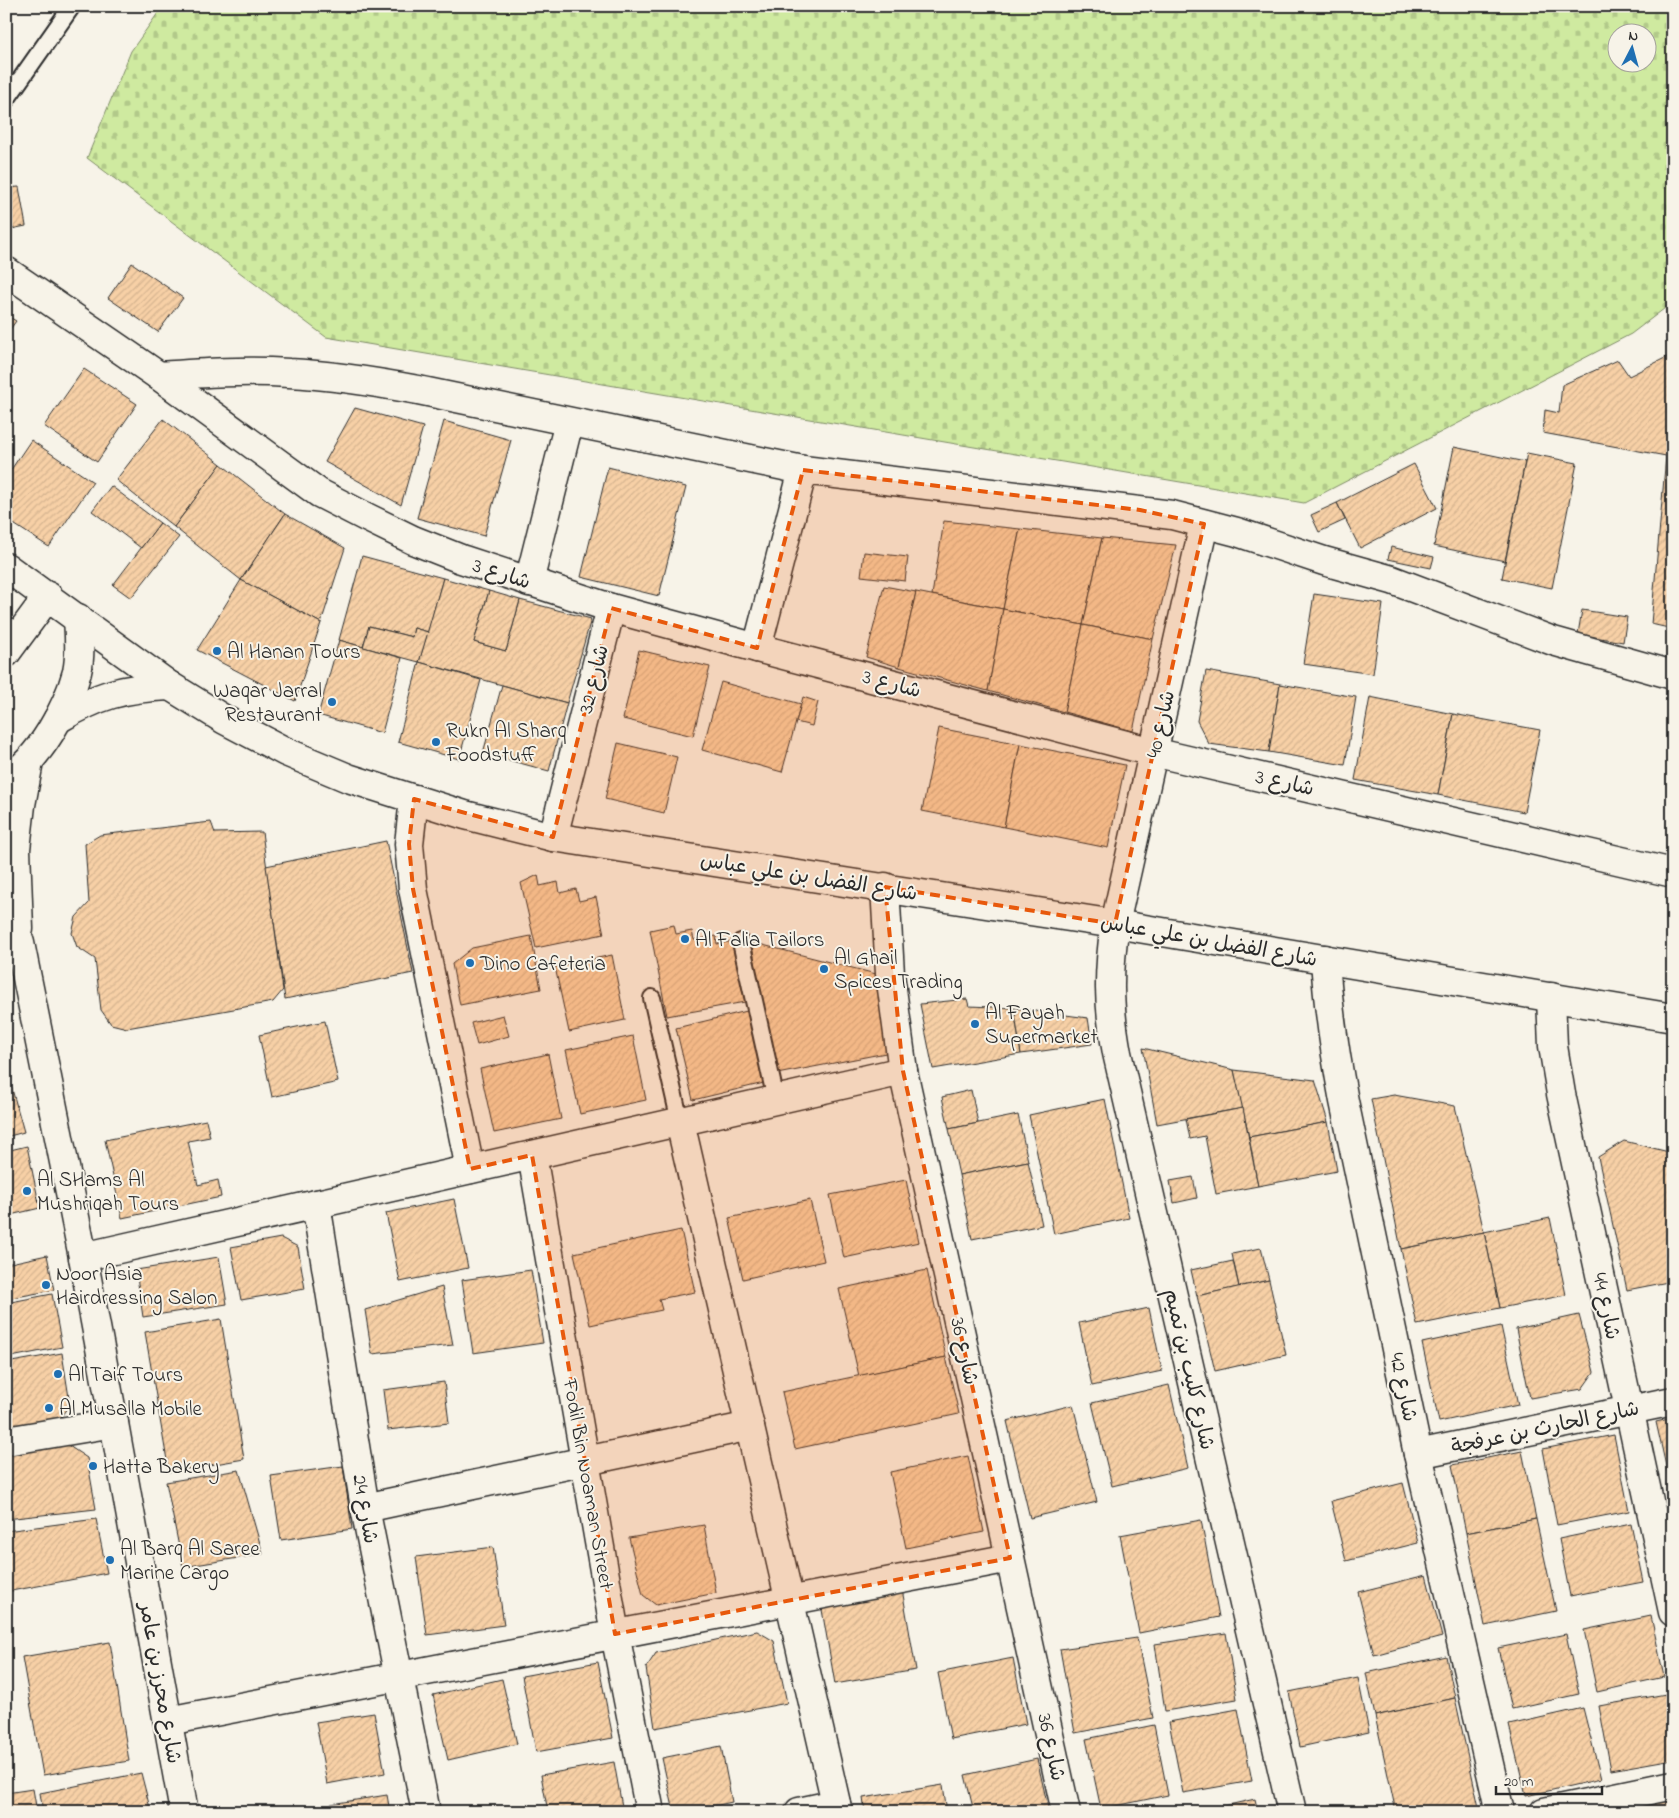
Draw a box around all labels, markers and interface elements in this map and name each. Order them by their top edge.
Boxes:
north arrow [1606,22,1656,72]
text: N [1627,26,1639,47]
street label: شارع 3 [469,551,534,598]
place label: Al Hanan Tours [227,638,361,668]
street label: شارع 32 [572,642,618,717]
marker: Al Hanan Tours [211,645,223,657]
street label: شارع 3 [859,663,924,707]
place label: Waqar Jarral Restaurant [213,677,322,731]
street label: شارع 40 [1140,688,1184,761]
marker: Waqar Jarral Restaurant [326,696,338,708]
place label: Rukn Al Sharq Foodstuff [445,717,566,771]
marker: Rukn Al Sharq Foodstuff [430,736,442,748]
street label: شارع 3 [1252,763,1317,805]
street label: شارع الفضل بن علي عباس [698,846,919,912]
street label: شارع الفضل بن علي عباس [1098,908,1319,978]
place label: Al Falia Tailors [695,926,824,956]
marker: Al Falia Tailors [679,933,691,945]
place label: Al Ghail Spices Trading [834,944,963,1000]
place label: Dino Cafeteria [479,950,606,980]
marker: Dino Cafeteria [464,957,476,969]
marker: Al Ghail Spices Trading [818,963,830,975]
place label: Al Fayah Supermarket [985,999,1098,1053]
marker: Al Fayah Supermarket [969,1018,981,1030]
place label: Al SHams Al Mushriqah Tours [37,1166,179,1220]
marker: Al SHams Al Mushriqah Tours [21,1185,33,1197]
place label: Noor Asia Hairdressing Salon [56,1260,217,1316]
street label: شارع 44 [1583,1270,1627,1343]
marker: Noor Asia Hairdressing Salon [40,1279,52,1291]
street label: شارع كليب بن تميم [1155,1286,1221,1453]
street label: شارع 36 [941,1315,985,1388]
street label: شارع 42 [1380,1350,1424,1425]
place label: Al Taif Tours [68,1361,183,1391]
marker: Al Taif Tours [52,1368,64,1380]
street label: Fodil Bin Noaman Street [554,1376,620,1592]
street label: شارع الحارث بن عرفجة [1448,1394,1642,1464]
place label: Al Musalla Mobile [59,1395,203,1425]
marker: Al Musalla Mobile [43,1402,55,1414]
place label: Hatta Bakery [103,1453,220,1485]
marker: Hatta Bakery [87,1460,99,1472]
street label: شارع 24 [343,1472,385,1546]
place label: Al Barq Al Saree Marine Cargo [120,1535,260,1591]
marker: Al Barq Al Saree Marine Cargo [104,1554,116,1566]
street label: شارع محرز بن عامر [130,1598,188,1766]
street label: شارع 36 [1028,1711,1072,1784]
scale bar [1496,1763,1603,1795]
text: 20 m [1504,1771,1534,1793]

